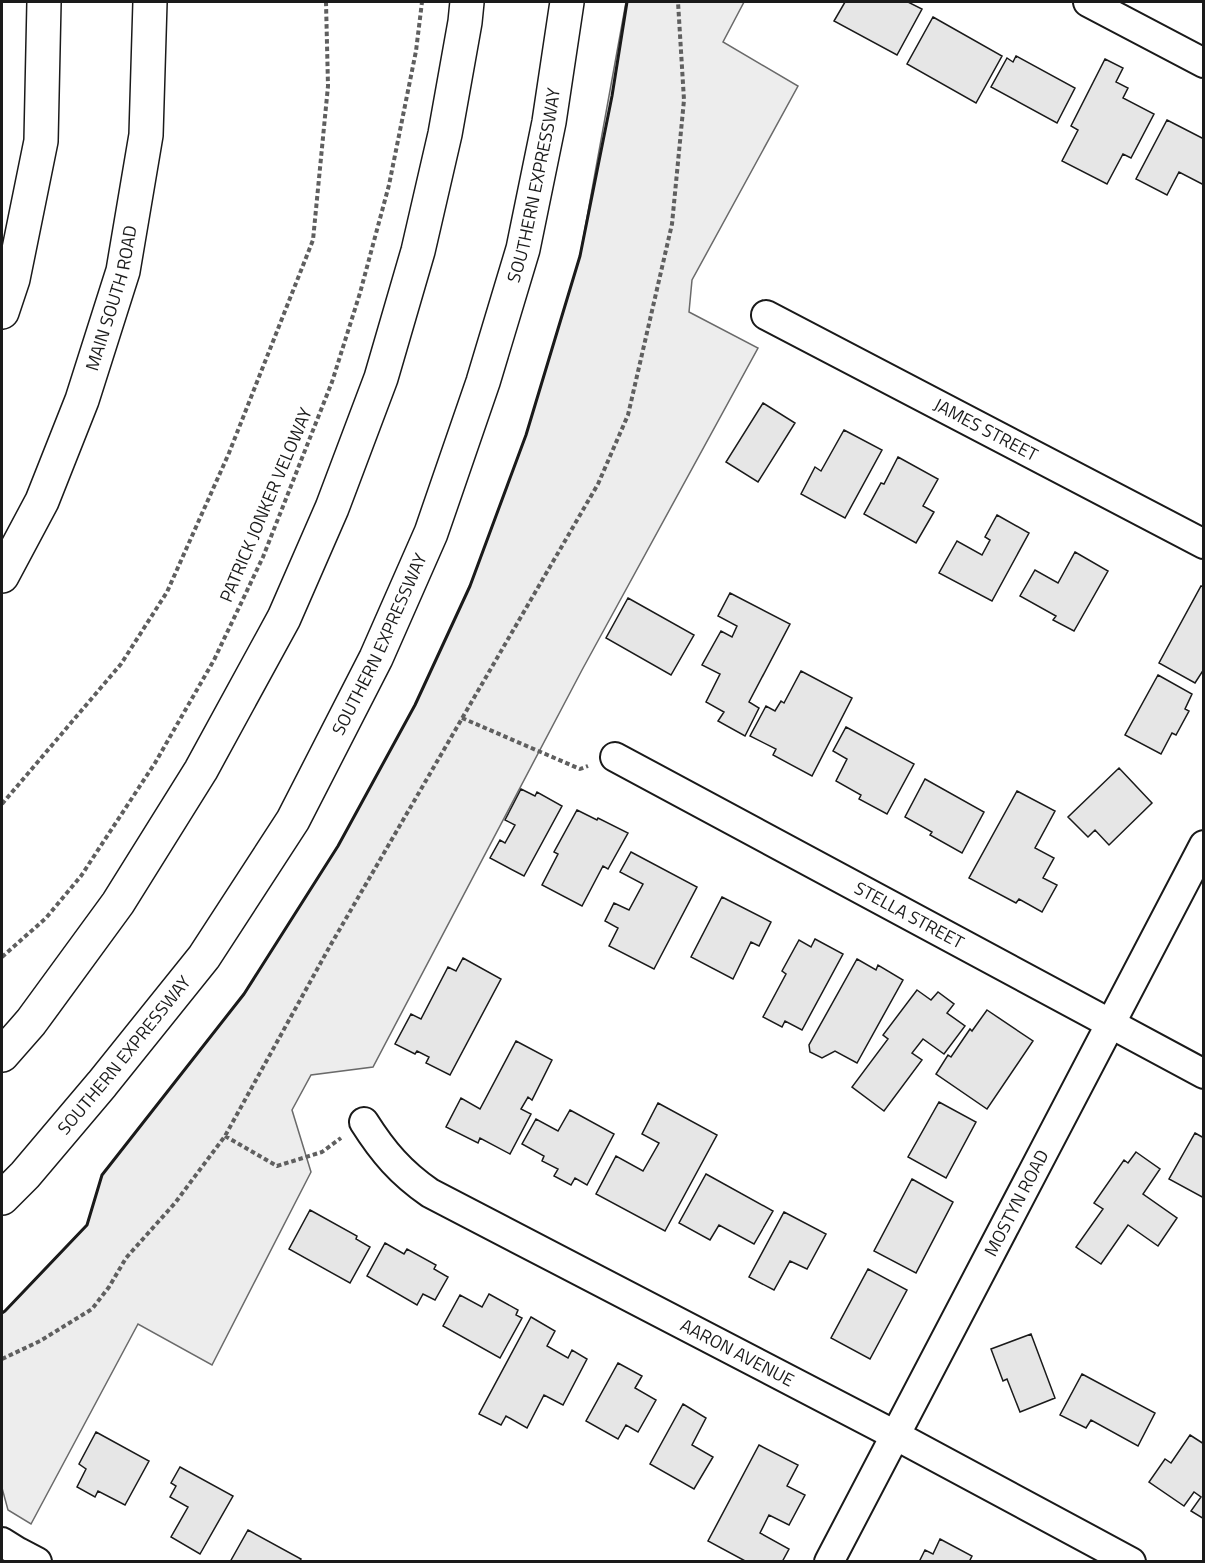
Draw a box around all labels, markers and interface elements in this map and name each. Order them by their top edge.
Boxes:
street label: SOUTHERN EXPRESSWAY [500,86,567,286]
street label: MAIN SOUTH ROAD [78,223,144,374]
street label: JAMES STREET [929,391,1043,468]
street label: PATRICK JONKER VELOWAY [212,403,319,606]
street label: SOUTHERN EXPRESSWAY [325,548,434,740]
street label: STELLA STREET [850,874,969,956]
street label: SOUTHERN EXPRESSWAY [51,969,197,1140]
street label: MOSTYN ROAD [977,1145,1055,1261]
street label: AARON AVENUE [676,1312,799,1393]

